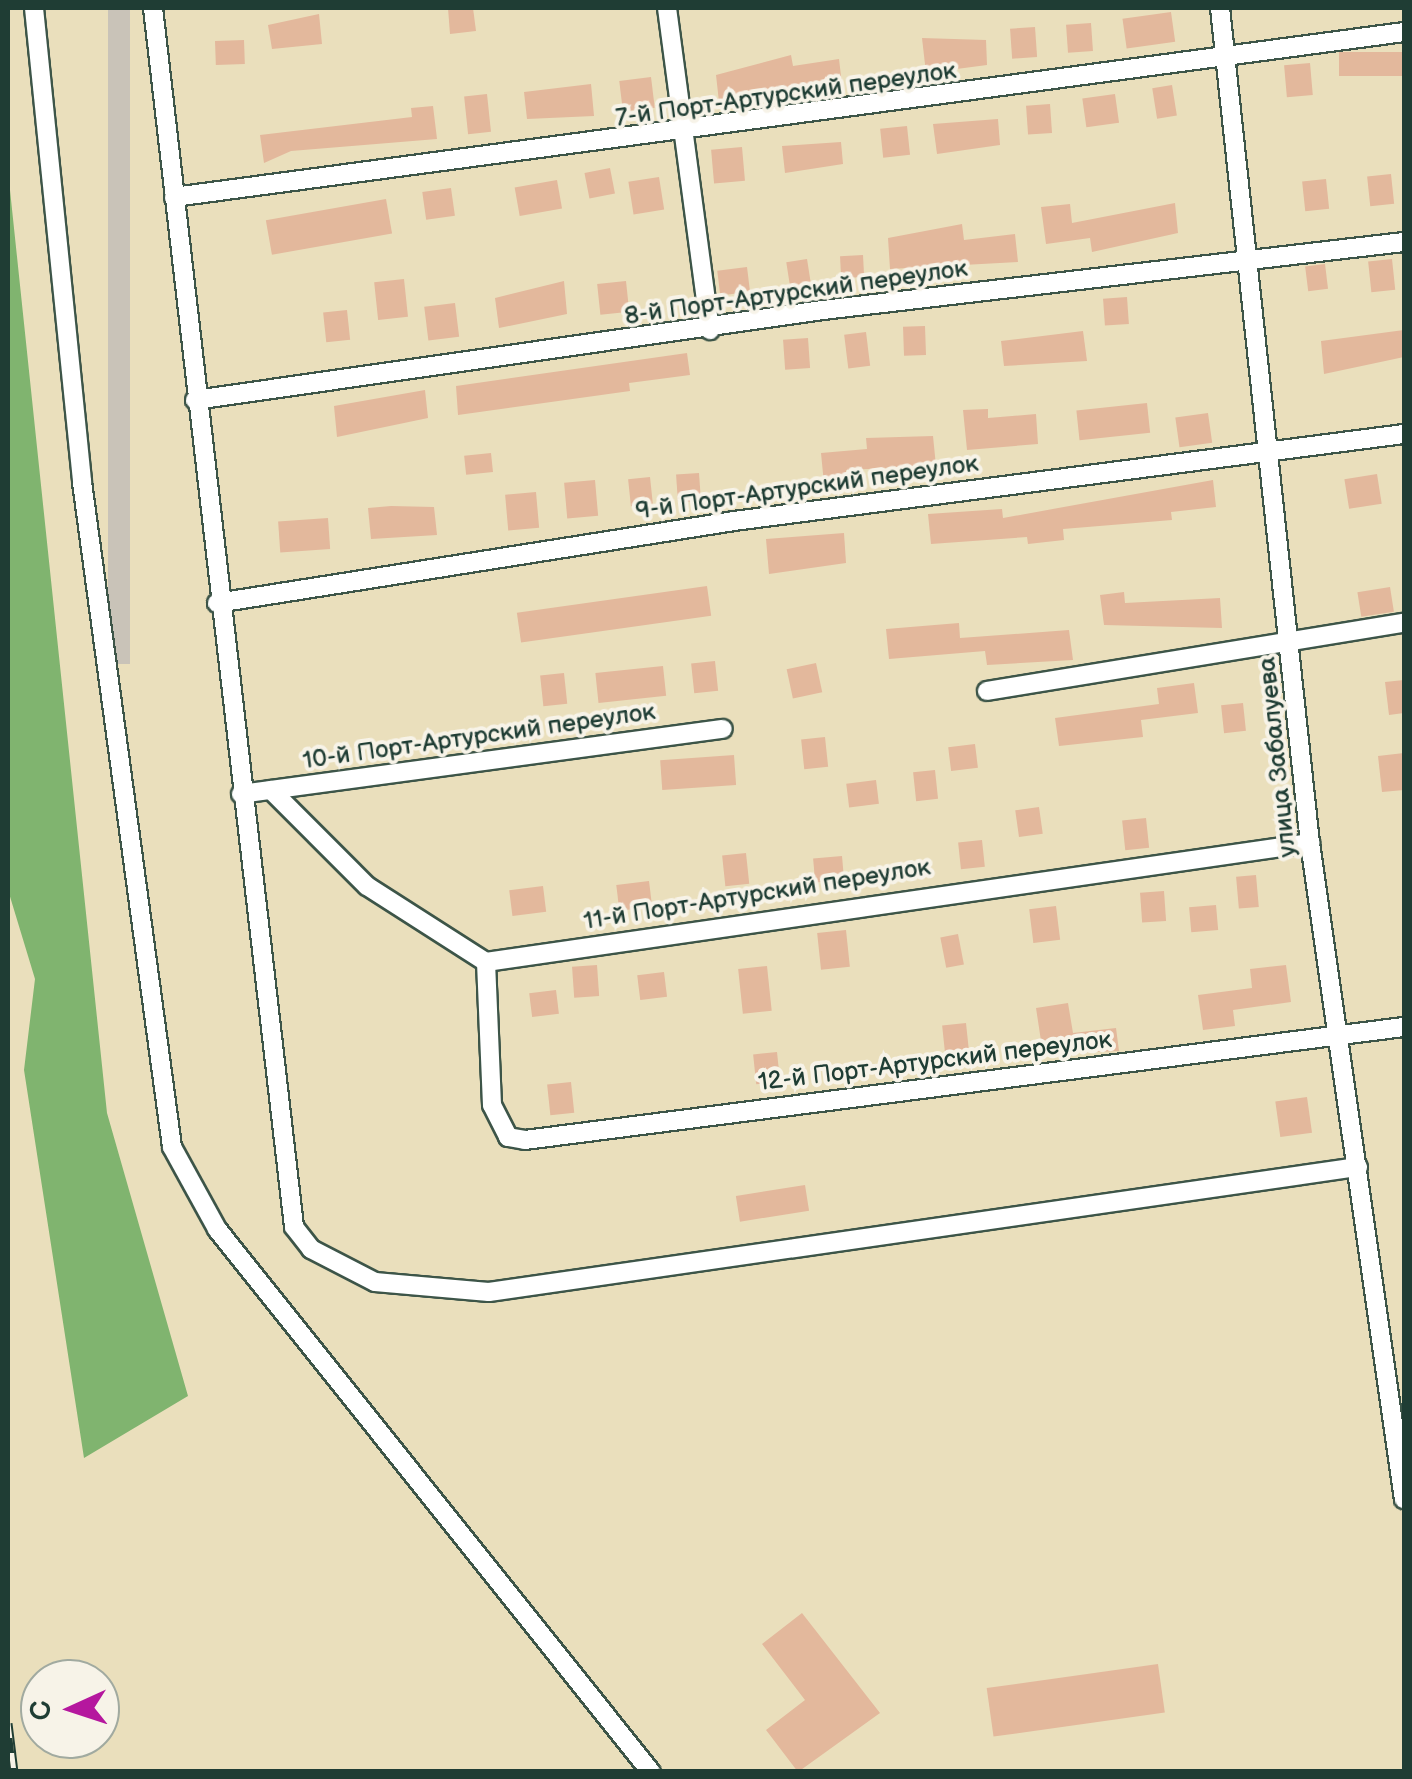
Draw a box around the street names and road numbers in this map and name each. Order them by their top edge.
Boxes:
street label: 7-й Порт-Артурский переулок [614,56,958,134]
street label: 8-й Порт-Артурский переулок [623,254,969,332]
street label: 9-й Порт-Артурский переулок [634,449,980,527]
street label: улица Забалуева [1253,655,1303,859]
street label: 10-й Порт-Артурский переулок [301,697,657,777]
street label: 11-й Порт-Артурский переулок [581,853,933,937]
street label: 12-й Порт-Артурский переулок [757,1025,1113,1099]

